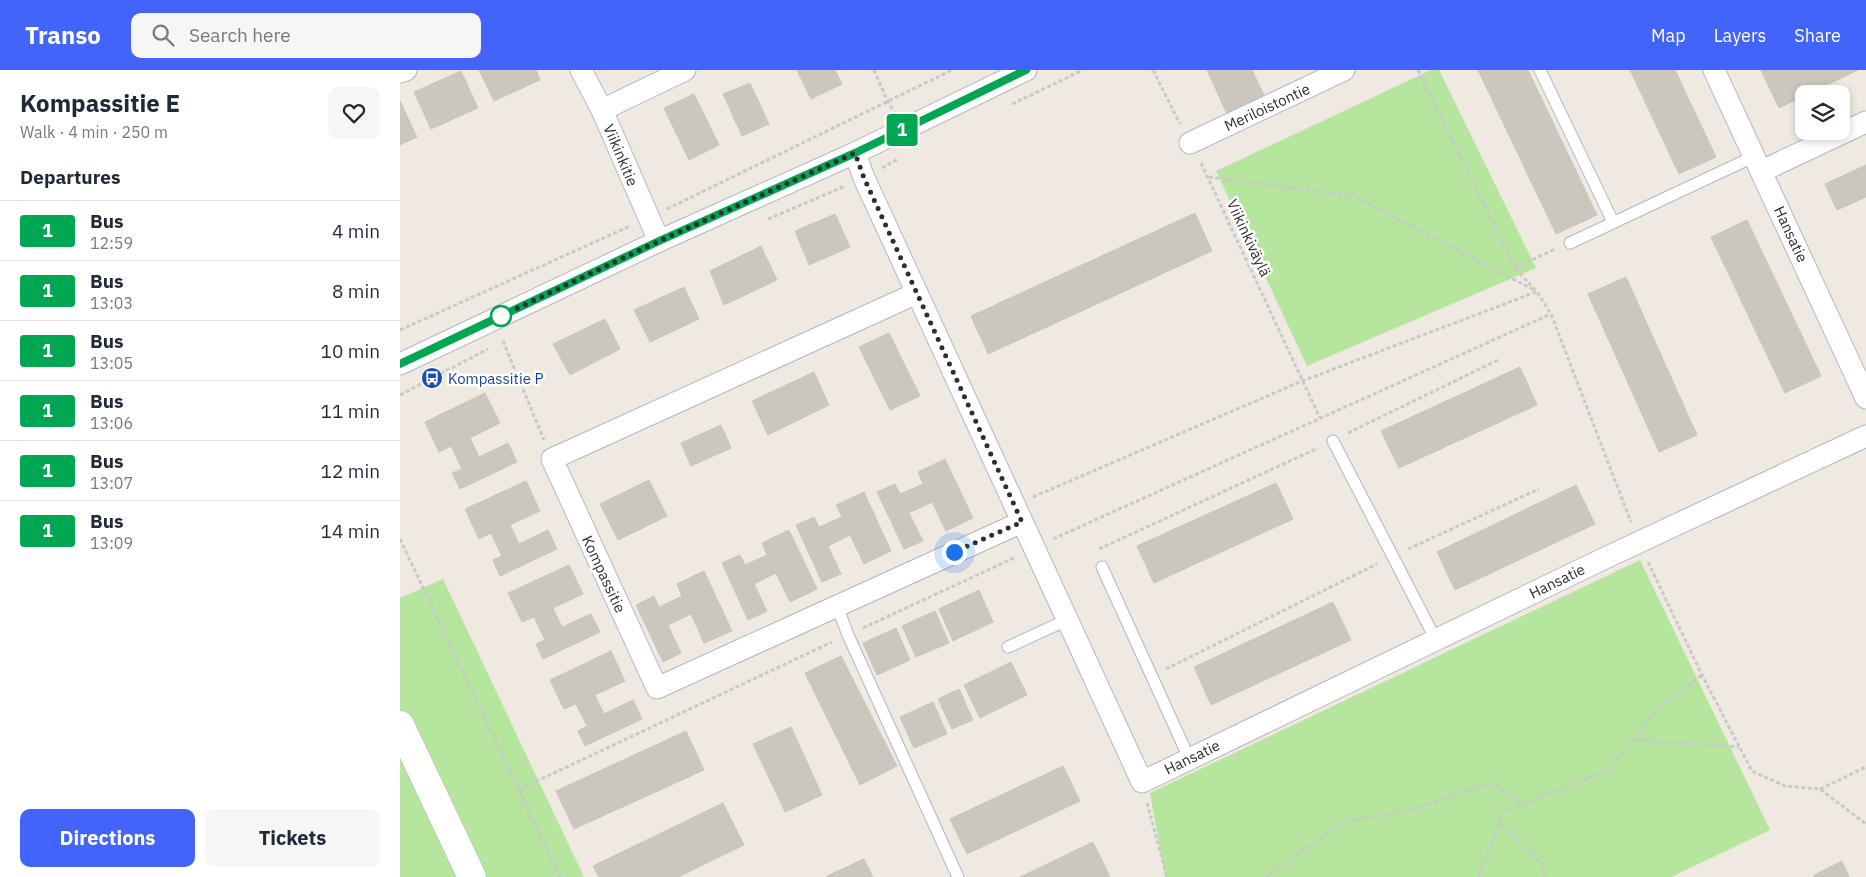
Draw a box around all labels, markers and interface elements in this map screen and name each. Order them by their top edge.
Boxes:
search box [131,13,481,58]
text: Transo [25,19,101,51]
icon: search [149,21,177,49]
text: Search here [189,23,291,47]
text: Map [1651,24,1686,47]
text: Layers [1714,24,1766,47]
text: Share [1794,24,1841,47]
street label: Meriloistontie [1221,79,1313,135]
map controls [1795,85,1850,140]
button: layers [1795,85,1850,140]
text: Kompassitie E [20,87,180,119]
button: heart [328,87,380,139]
line badge: 1 [886,114,918,146]
text: 1 [897,118,907,141]
street label: Viikinkitie [599,121,643,189]
text: Walk · 4 min · 250 m [20,122,168,142]
text: Departures [20,165,120,189]
street label: Viikinkiväylä [1223,196,1275,280]
street label: Hansatie [1770,203,1812,265]
text: Bus [90,209,124,233]
text: 1 [42,219,53,242]
text: 4 min [332,219,380,243]
text: 12:59 [90,233,133,253]
text: Bus [90,269,124,293]
text: 1 [42,279,53,302]
text: 8 min [332,279,380,303]
text: 13:03 [90,293,133,313]
unlabelled marker [490,305,512,327]
text: Bus [90,329,124,353]
text: 1 [42,339,53,362]
text: 10 min [321,339,380,363]
text: 13:05 [90,353,133,373]
bus stop icon: Kompassitie P [420,366,444,390]
place label: Kompassitie P [448,369,544,388]
text: Bus [90,389,124,413]
text: 1 [42,399,53,422]
text: 11 min [321,399,380,423]
text: 13:06 [90,413,133,433]
text: Bus [90,449,124,473]
text: 1 [42,459,53,482]
text: 12 min [321,459,380,483]
text: 13:07 [90,473,133,493]
text: Bus [90,509,124,533]
text: 1 [42,519,53,542]
text: 14 min [321,519,380,543]
street label: Kompassitie [578,532,630,616]
text: 13:09 [90,533,133,553]
your location [942,540,967,565]
street label: Hansatie [1526,559,1588,603]
street label: Hansatie [1161,735,1223,779]
button: Directions [20,809,195,867]
button: Tickets [205,809,380,867]

